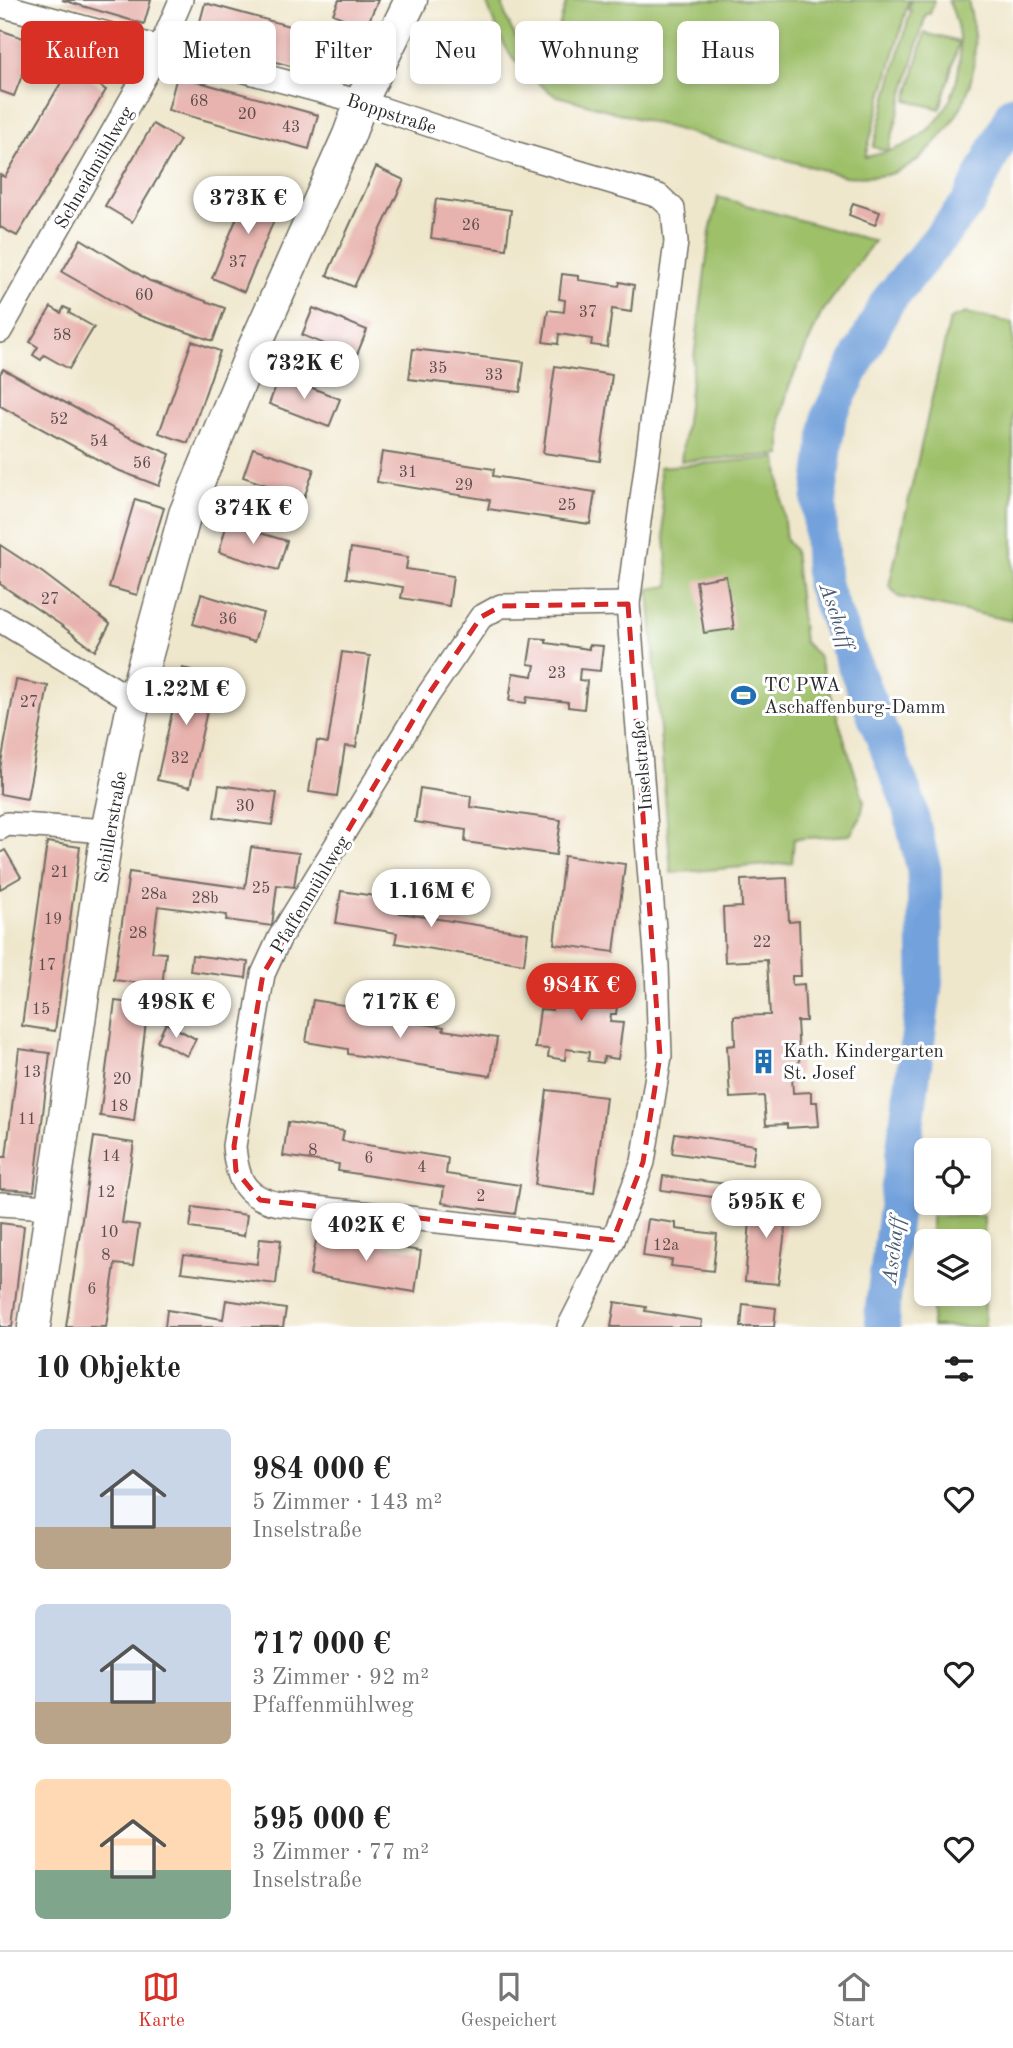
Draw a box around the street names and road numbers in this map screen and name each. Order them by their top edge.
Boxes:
street label: Boppstraße [344,92,438,139]
street label: Schneidmühlweg [52,103,138,233]
street label: Inselstraße [630,720,657,812]
street label: Schillerstraße [93,770,132,885]
street label: Pfaffenmühlweg [269,832,354,957]

